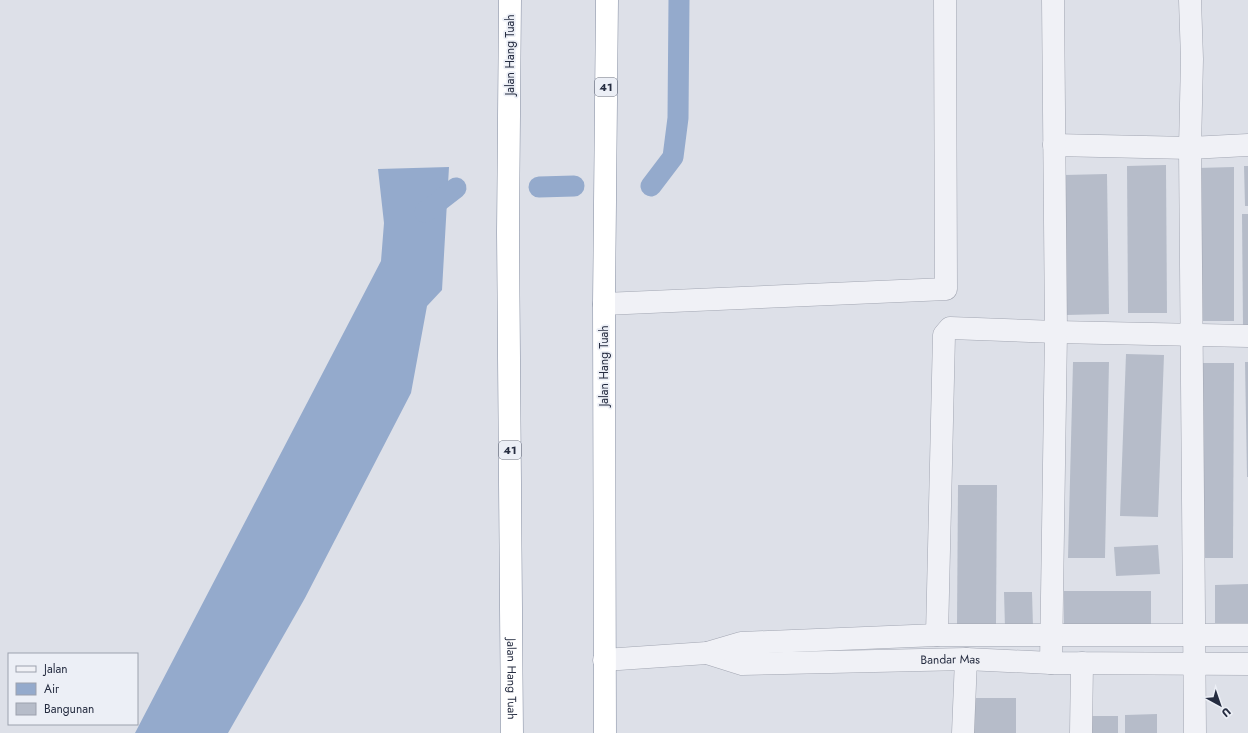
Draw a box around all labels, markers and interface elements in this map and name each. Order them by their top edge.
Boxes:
street label: Jalan Hang Tuah [501,14,519,98]
road number: 41 [595,78,617,96]
street label: Jalan Hang Tuah [595,325,613,409]
road number: 41 [499,441,521,459]
street label: Jalan Hang Tuah [502,636,521,720]
street label: Bandar Mas [920,650,981,669]
legend [8,653,138,725]
text: Jalan [42,660,67,678]
text: Air [44,680,60,698]
north arrow [1200,685,1240,725]
text: Bangunan [44,700,94,718]
text: U [1218,704,1235,721]

